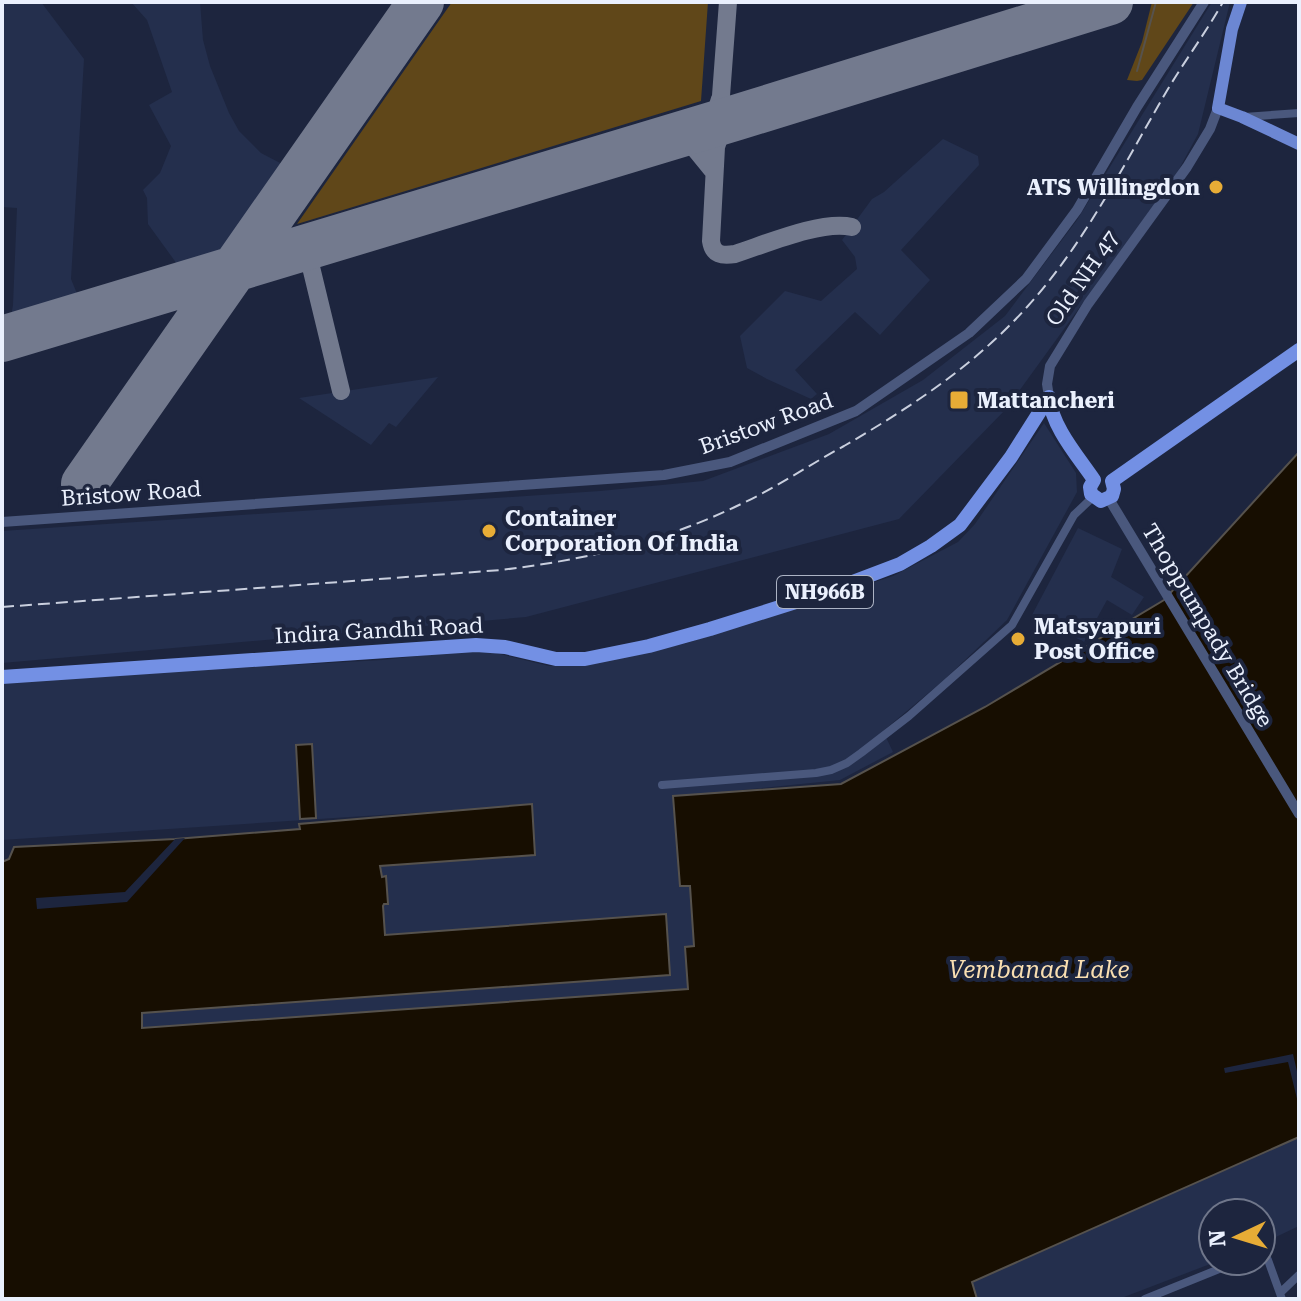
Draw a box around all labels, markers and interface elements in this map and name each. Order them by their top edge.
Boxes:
place label: ATS Willingdon [1027,175,1200,200]
marker: ATS Willingdon [1207,178,1225,196]
street label: Old NH 47 [1041,226,1124,331]
street label: Bristow Road [696,388,836,459]
place label: Mattancheri [977,388,1115,413]
marker: Mattancheri [948,389,970,411]
street label: Bristow Road [60,476,202,511]
place label: Container Corporation Of India [505,506,738,556]
street label: Thoppumpady Bridge [1137,519,1278,731]
marker: Container Corporation Of India [480,522,498,540]
road number: NH966B [777,576,873,608]
street label: Indira Gandhi Road [274,613,484,648]
place label: Matsyapuri Post Office [1034,614,1161,664]
marker: Matsyapuri Post Office [1009,630,1027,648]
water label: Vembanad Lake [948,956,1130,984]
north arrow [1197,1197,1277,1277]
text: N [1204,1229,1231,1248]

